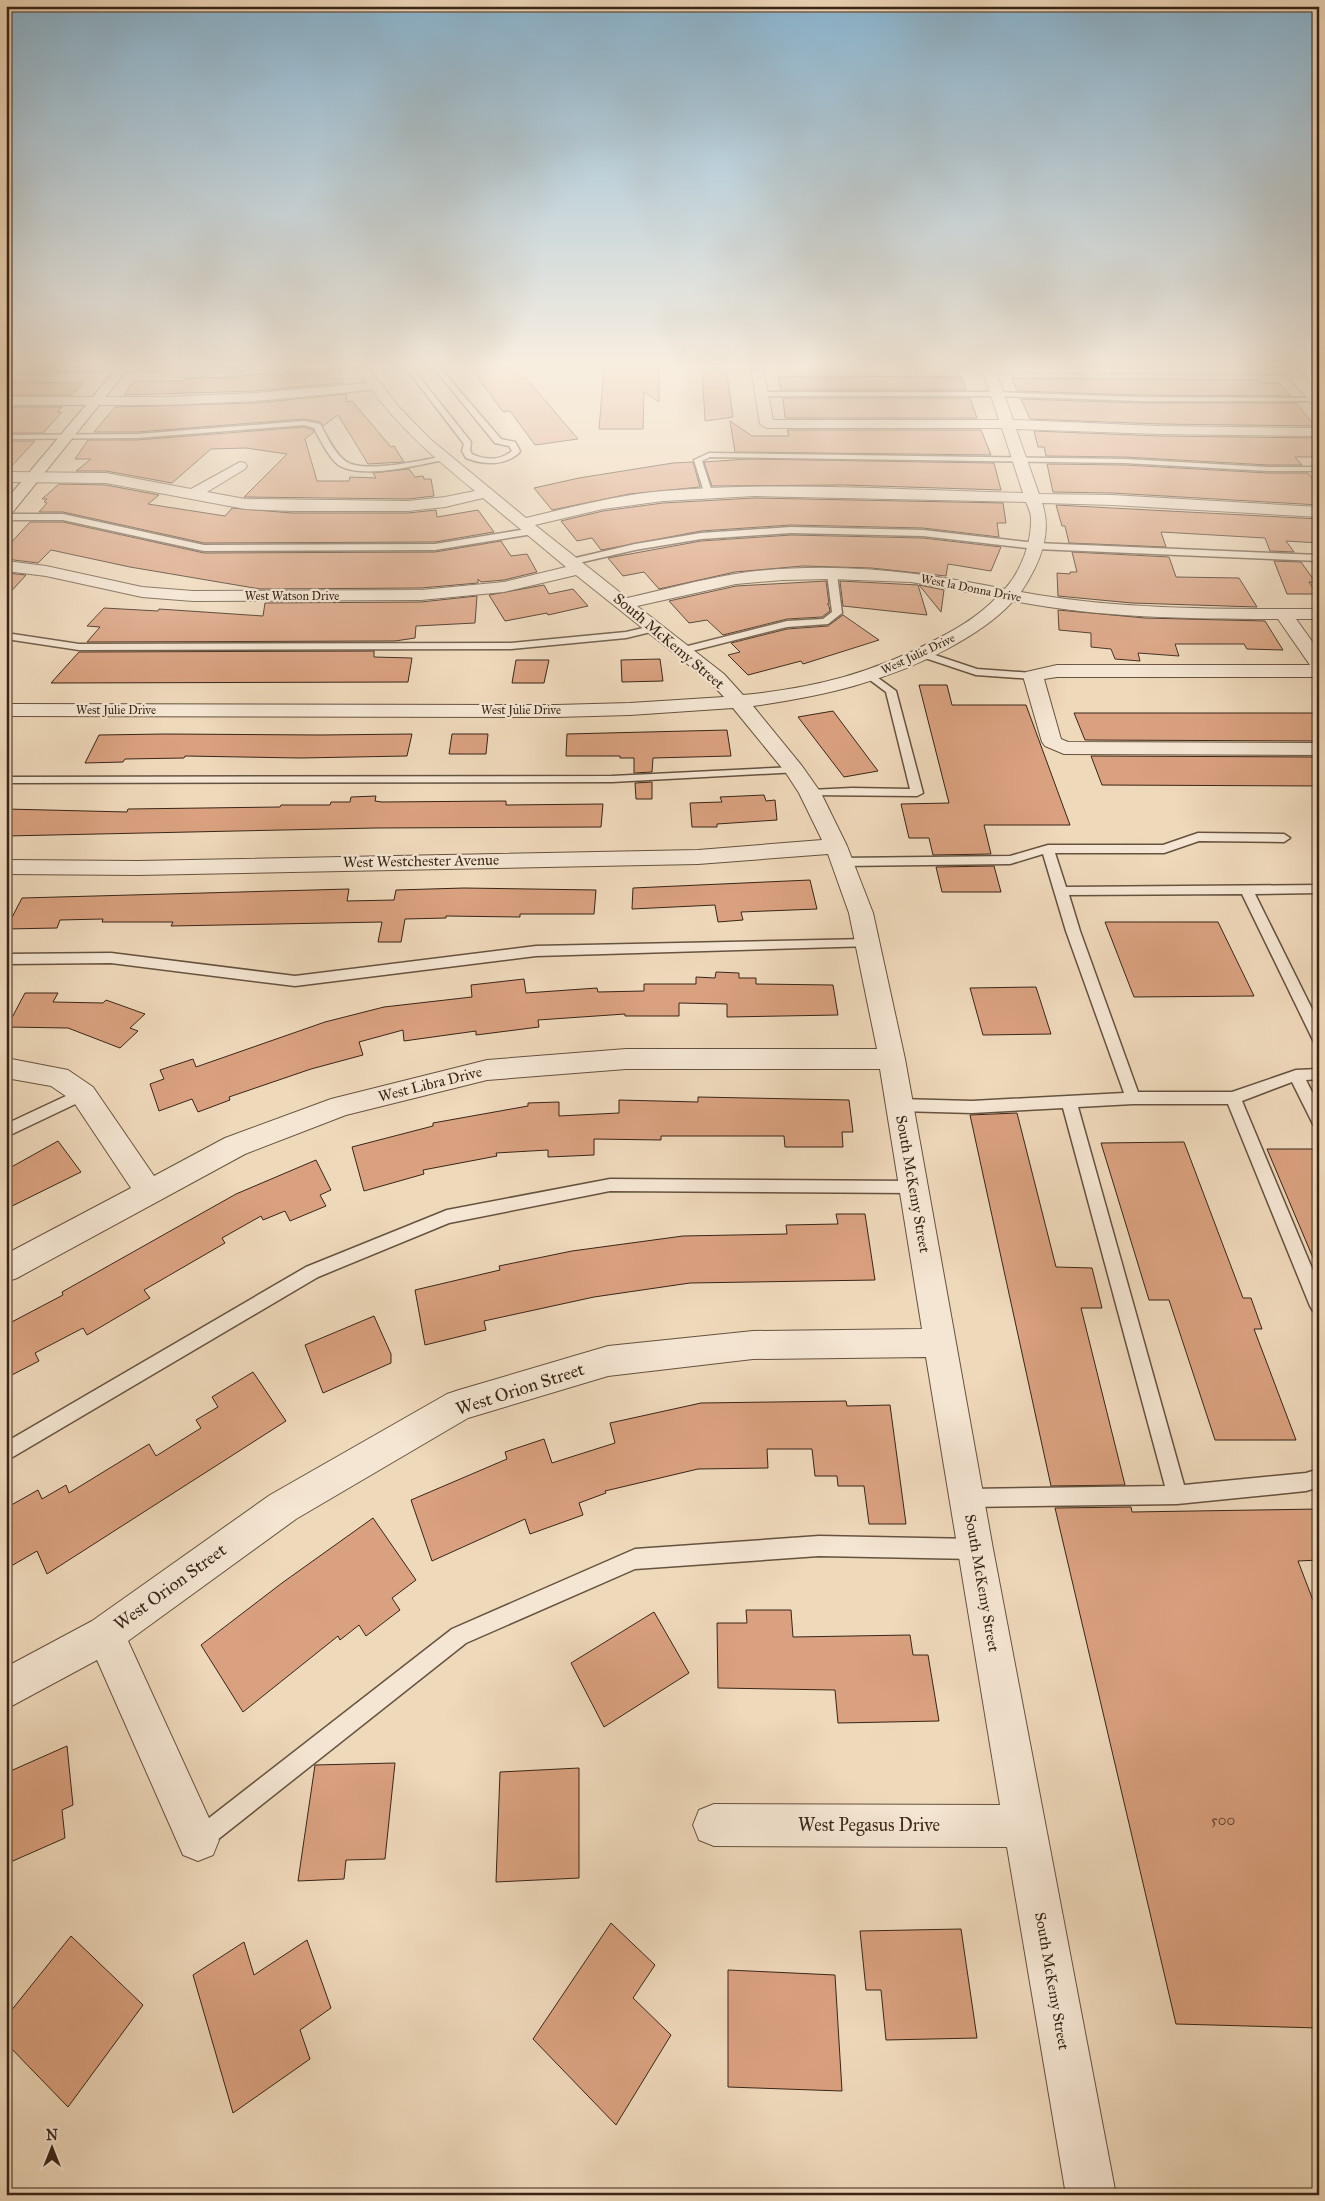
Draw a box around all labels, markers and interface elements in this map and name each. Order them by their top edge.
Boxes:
street label: West la Donna Drive [920,571,1022,605]
street label: West Watson Drive [245,589,339,603]
street label: South McKemy Street [610,589,729,693]
street label: West Julie Drive [879,631,958,678]
street label: West Julie Drive [76,703,156,718]
street label: West Julie Drive [481,703,561,718]
street label: West Westchester Avenue [343,851,499,871]
street label: West Libra Drive [376,1062,484,1106]
street label: South McKemy Street [892,1114,934,1255]
street label: West Orion Street [453,1358,587,1420]
street label: South McKemy Street [961,1513,1003,1654]
street label: West Orion Street [110,1538,231,1635]
house number: 500 [1211,1811,1235,1829]
street label: West Pegasus Drive [798,1814,940,1837]
street label: South McKemy Street [1031,1911,1073,2052]
north arrow [28,2124,78,2174]
text: N [46,2127,58,2144]

